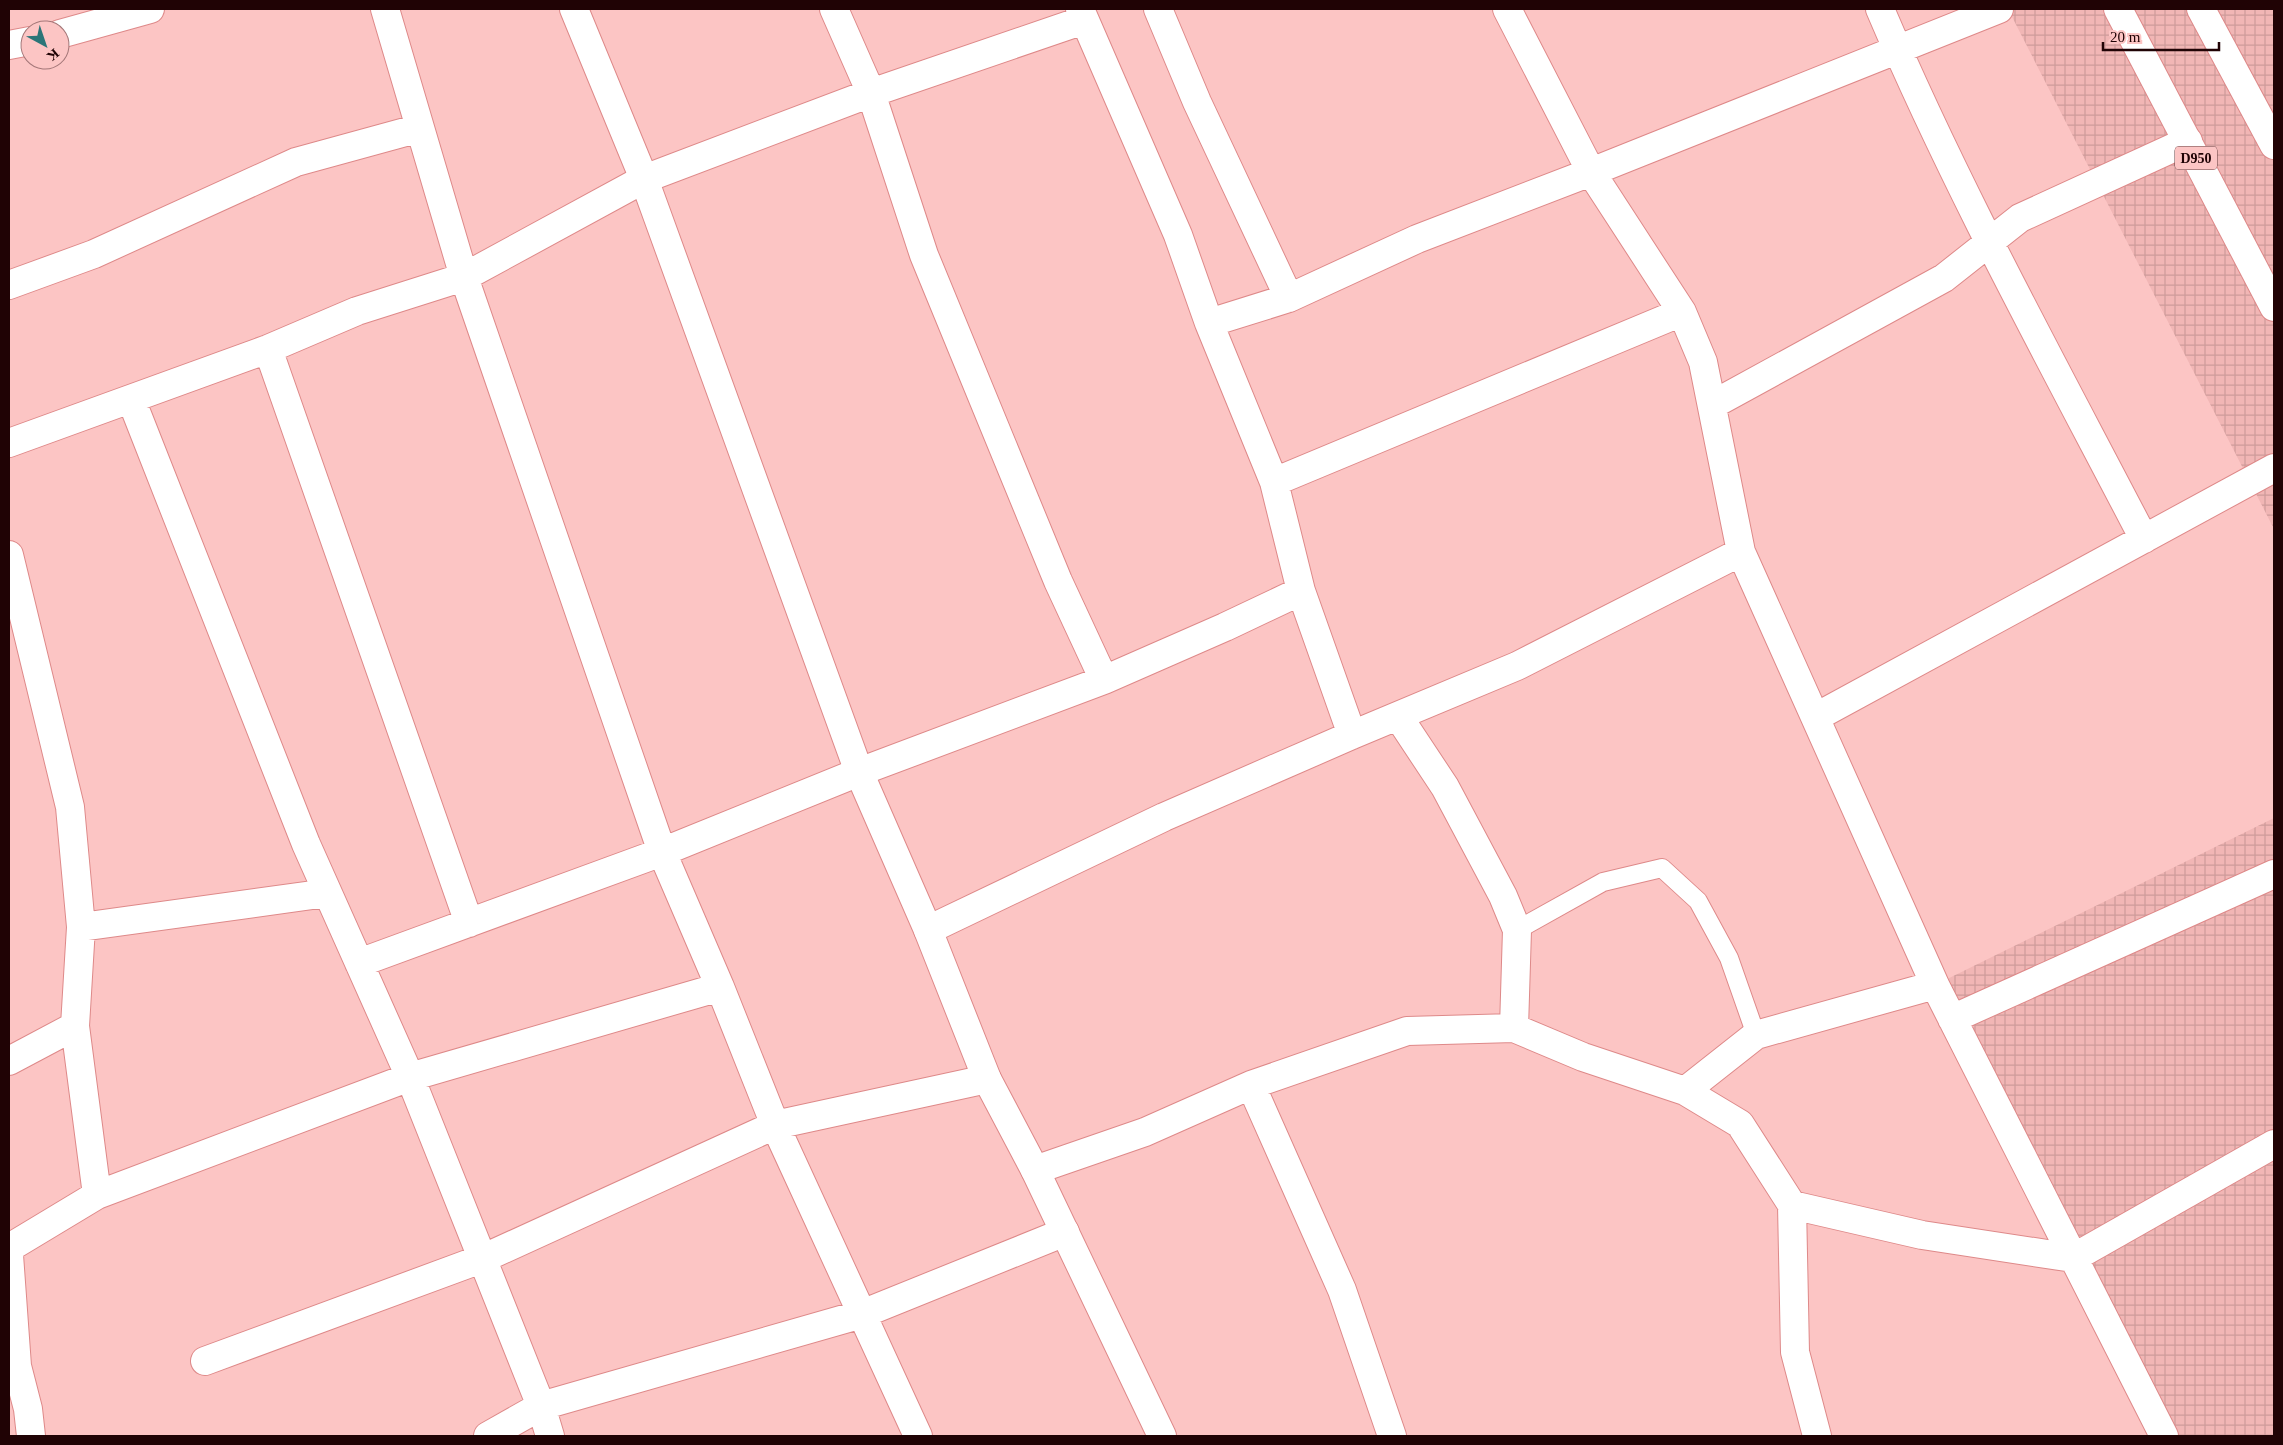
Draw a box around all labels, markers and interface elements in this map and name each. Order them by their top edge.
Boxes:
north arrow [20,20,70,70]
scale bar [2103,20,2219,52]
text: 20 m [2110,29,2141,45]
text: K [44,45,62,64]
road number: D950 [2175,146,2217,170]

